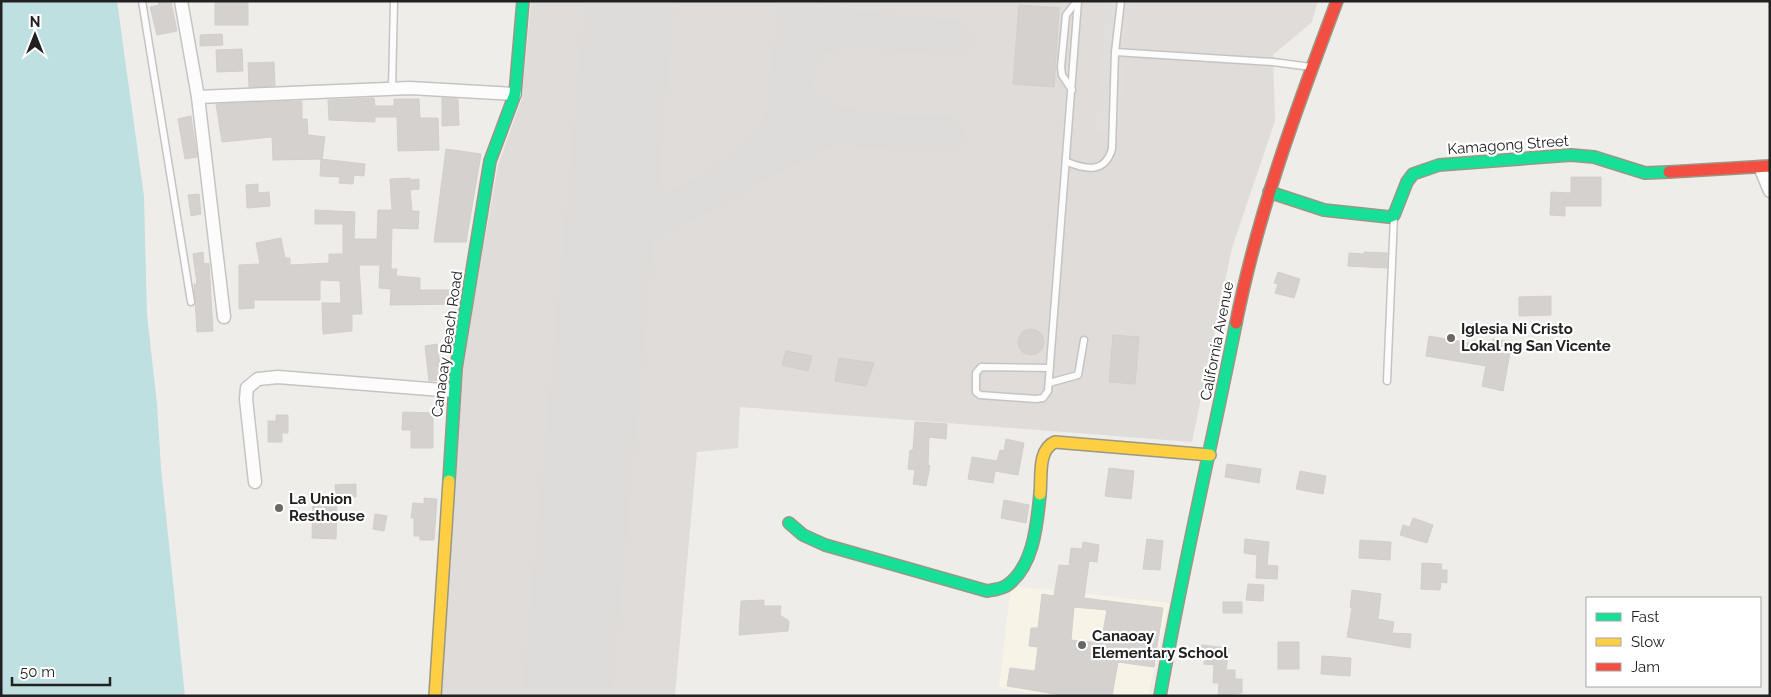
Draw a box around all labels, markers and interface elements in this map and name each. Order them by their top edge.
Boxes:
north arrow [10,10,60,60]
text: N [30,14,40,30]
street label: Kamagong Street [1447,132,1569,158]
street label: Canaoay Beach Road [428,270,466,418]
street label: California Avenue [1197,280,1237,402]
place label: Iglesia Ni Cristo Lokal ng San Vicente [1461,320,1611,355]
marker: Iglesia Ni Cristo Lokal ng San Vicente [1445,332,1457,344]
place label: La Union Resthouse [289,490,365,525]
marker: La Union Resthouse [273,502,285,514]
legend [1586,597,1761,687]
text: Fast [1631,608,1659,626]
place label: Canaoay Elementary School [1092,627,1228,662]
text: Slow [1631,633,1665,651]
marker: Canaoay Elementary School [1076,639,1088,651]
scale bar [12,654,110,686]
text: Jam [1631,658,1660,676]
text: 50 m [20,663,55,681]

